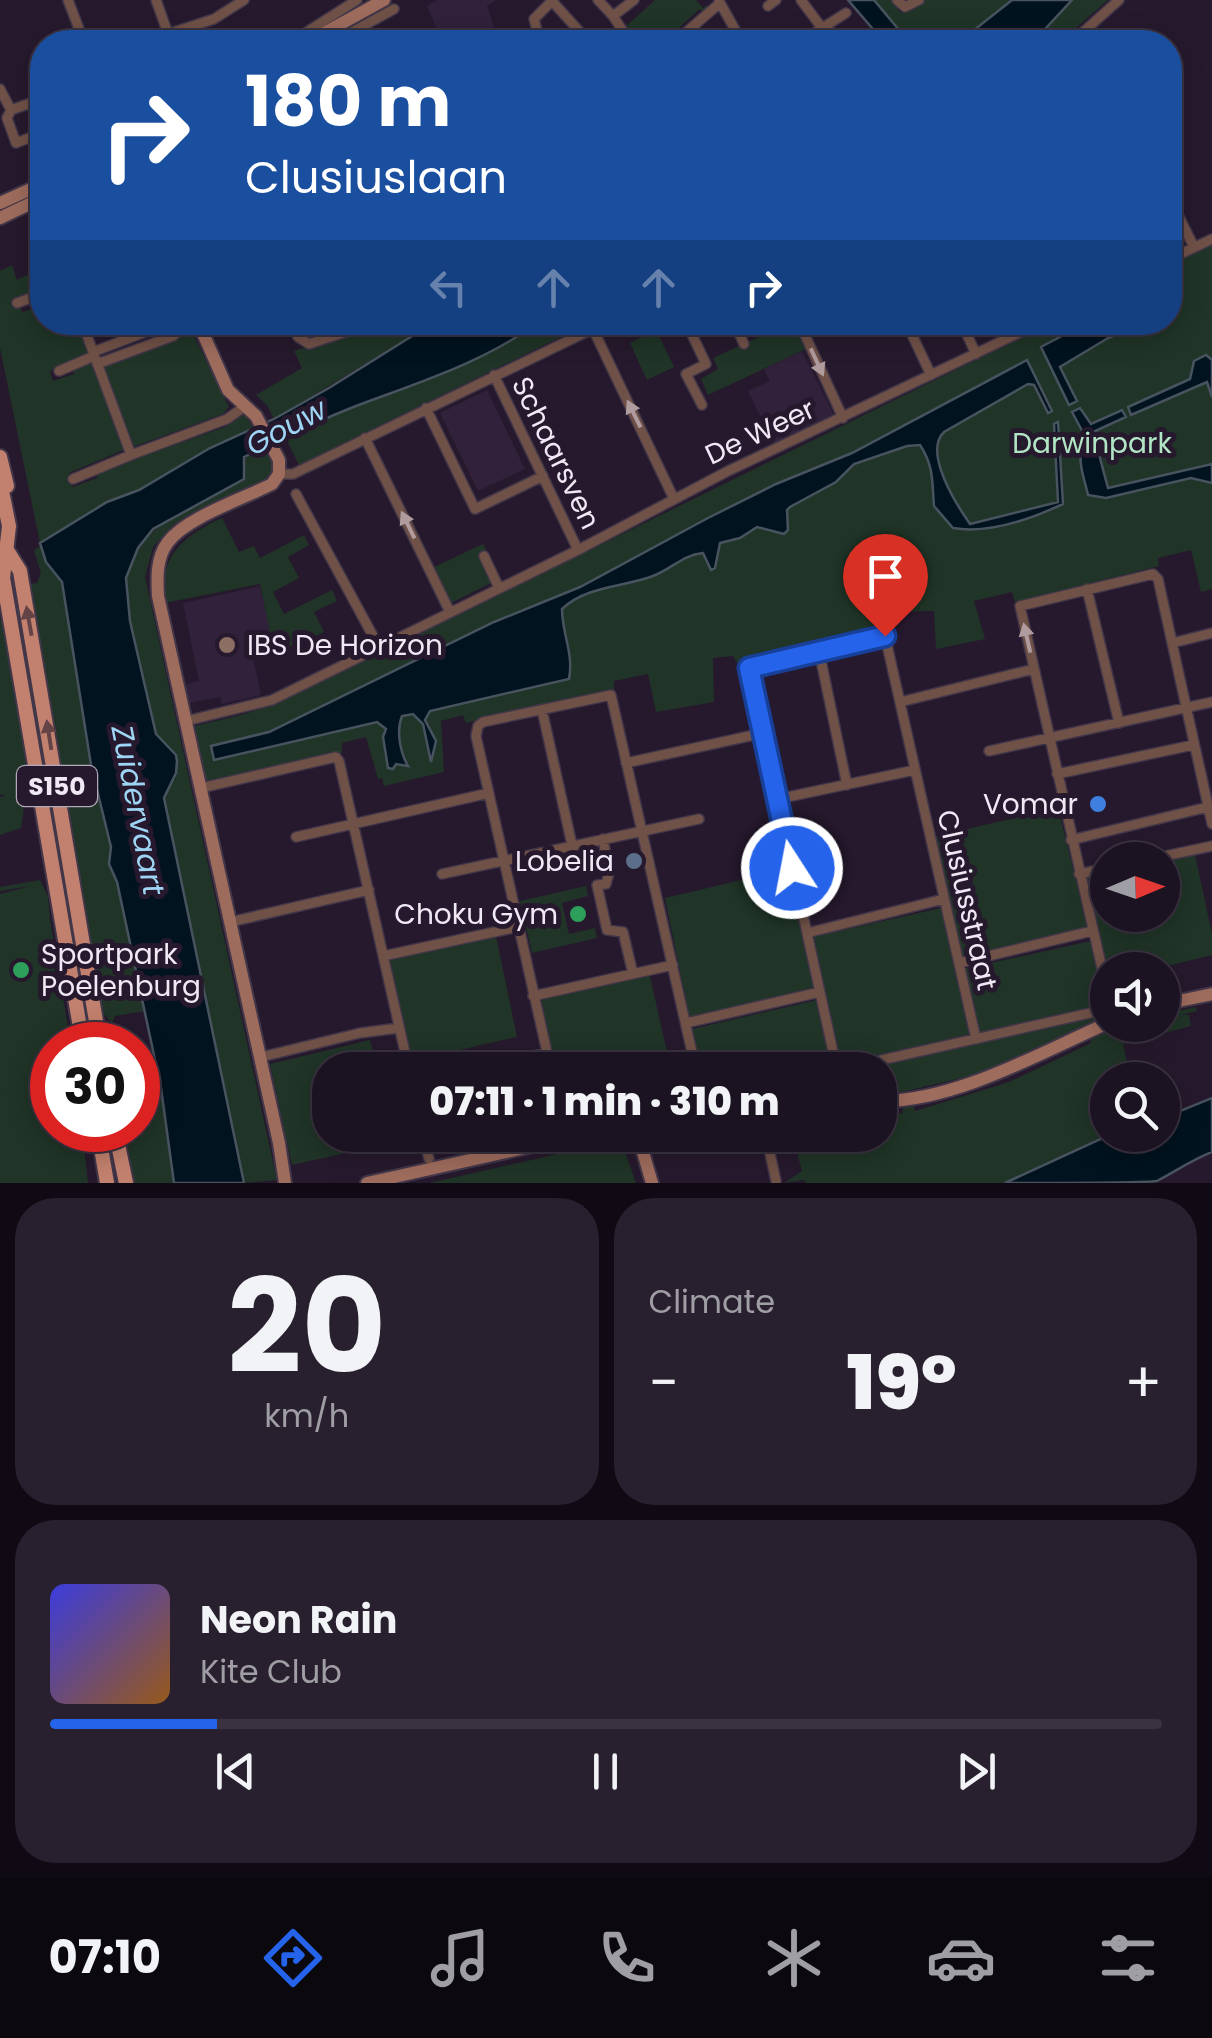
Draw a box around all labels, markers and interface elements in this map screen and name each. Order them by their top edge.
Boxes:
text: 180 m [245,52,451,151]
icon: right [80,70,210,200]
text: Clusiuslaan [245,146,507,209]
icon: left [421,260,476,315]
icon: ahead [526,260,581,315]
icon: ahead [631,260,686,315]
icon: right [736,260,791,315]
one-way arrow [809,347,826,376]
street label: Schaarsven [502,370,610,536]
water label: Gouw [238,387,335,466]
street label: De Weer [699,390,821,474]
one-way arrow [625,399,642,428]
park label: Darwinpark [1012,424,1172,463]
one-way arrow [400,510,417,539]
pin [843,534,928,637]
icon: arrive [858,549,913,604]
one-way arrow [21,605,36,637]
one-way arrow [1019,622,1034,653]
place label: IBS De Horizon [247,626,443,665]
marker: IBS De Horizon [216,634,238,656]
one-way arrow [40,719,56,751]
water label: Zuidervaart [100,720,176,900]
road number: S150 [17,766,97,806]
place label: Vomar [983,785,1078,824]
marker: Vomar [1087,793,1109,815]
street label: Clusiusstraat [927,806,1007,994]
position arrow [740,816,844,920]
place label: Lobelia [515,842,614,881]
north arrow [1090,842,1180,932]
map controls [1090,842,1180,1152]
marker: Lobelia [623,850,645,872]
place label: Choku Gym [394,895,558,934]
marker: Choku Gym [567,903,589,925]
place label: Sportpark Poelenburg [41,935,201,1006]
button: sound [1090,952,1180,1042]
marker: Sportpark Poelenburg [10,959,32,981]
speed limit sign: 30 [30,1022,160,1152]
button: search [1090,1062,1180,1152]
text: 07:11 · 1 min · 310 m [429,1075,780,1128]
text: 20 [227,1235,386,1418]
text: Climate [649,1279,775,1324]
text: 19° [846,1330,957,1435]
text: − [649,1344,679,1421]
text: + [1124,1344,1162,1421]
text: km/h [264,1393,349,1438]
text: Neon Rain [200,1593,397,1646]
text: Kite Club [200,1649,342,1694]
icon: previous [208,1744,263,1799]
icon: pause [578,1744,633,1799]
icon: next [949,1744,1004,1799]
icon: directions [258,1923,328,1993]
icon: music [425,1923,495,1993]
icon: phone [592,1923,662,1993]
icon: climate [759,1923,829,1993]
icon: car [926,1923,996,1993]
icon: filters [1093,1923,1163,1993]
text: 07:10 [49,1926,161,1989]

